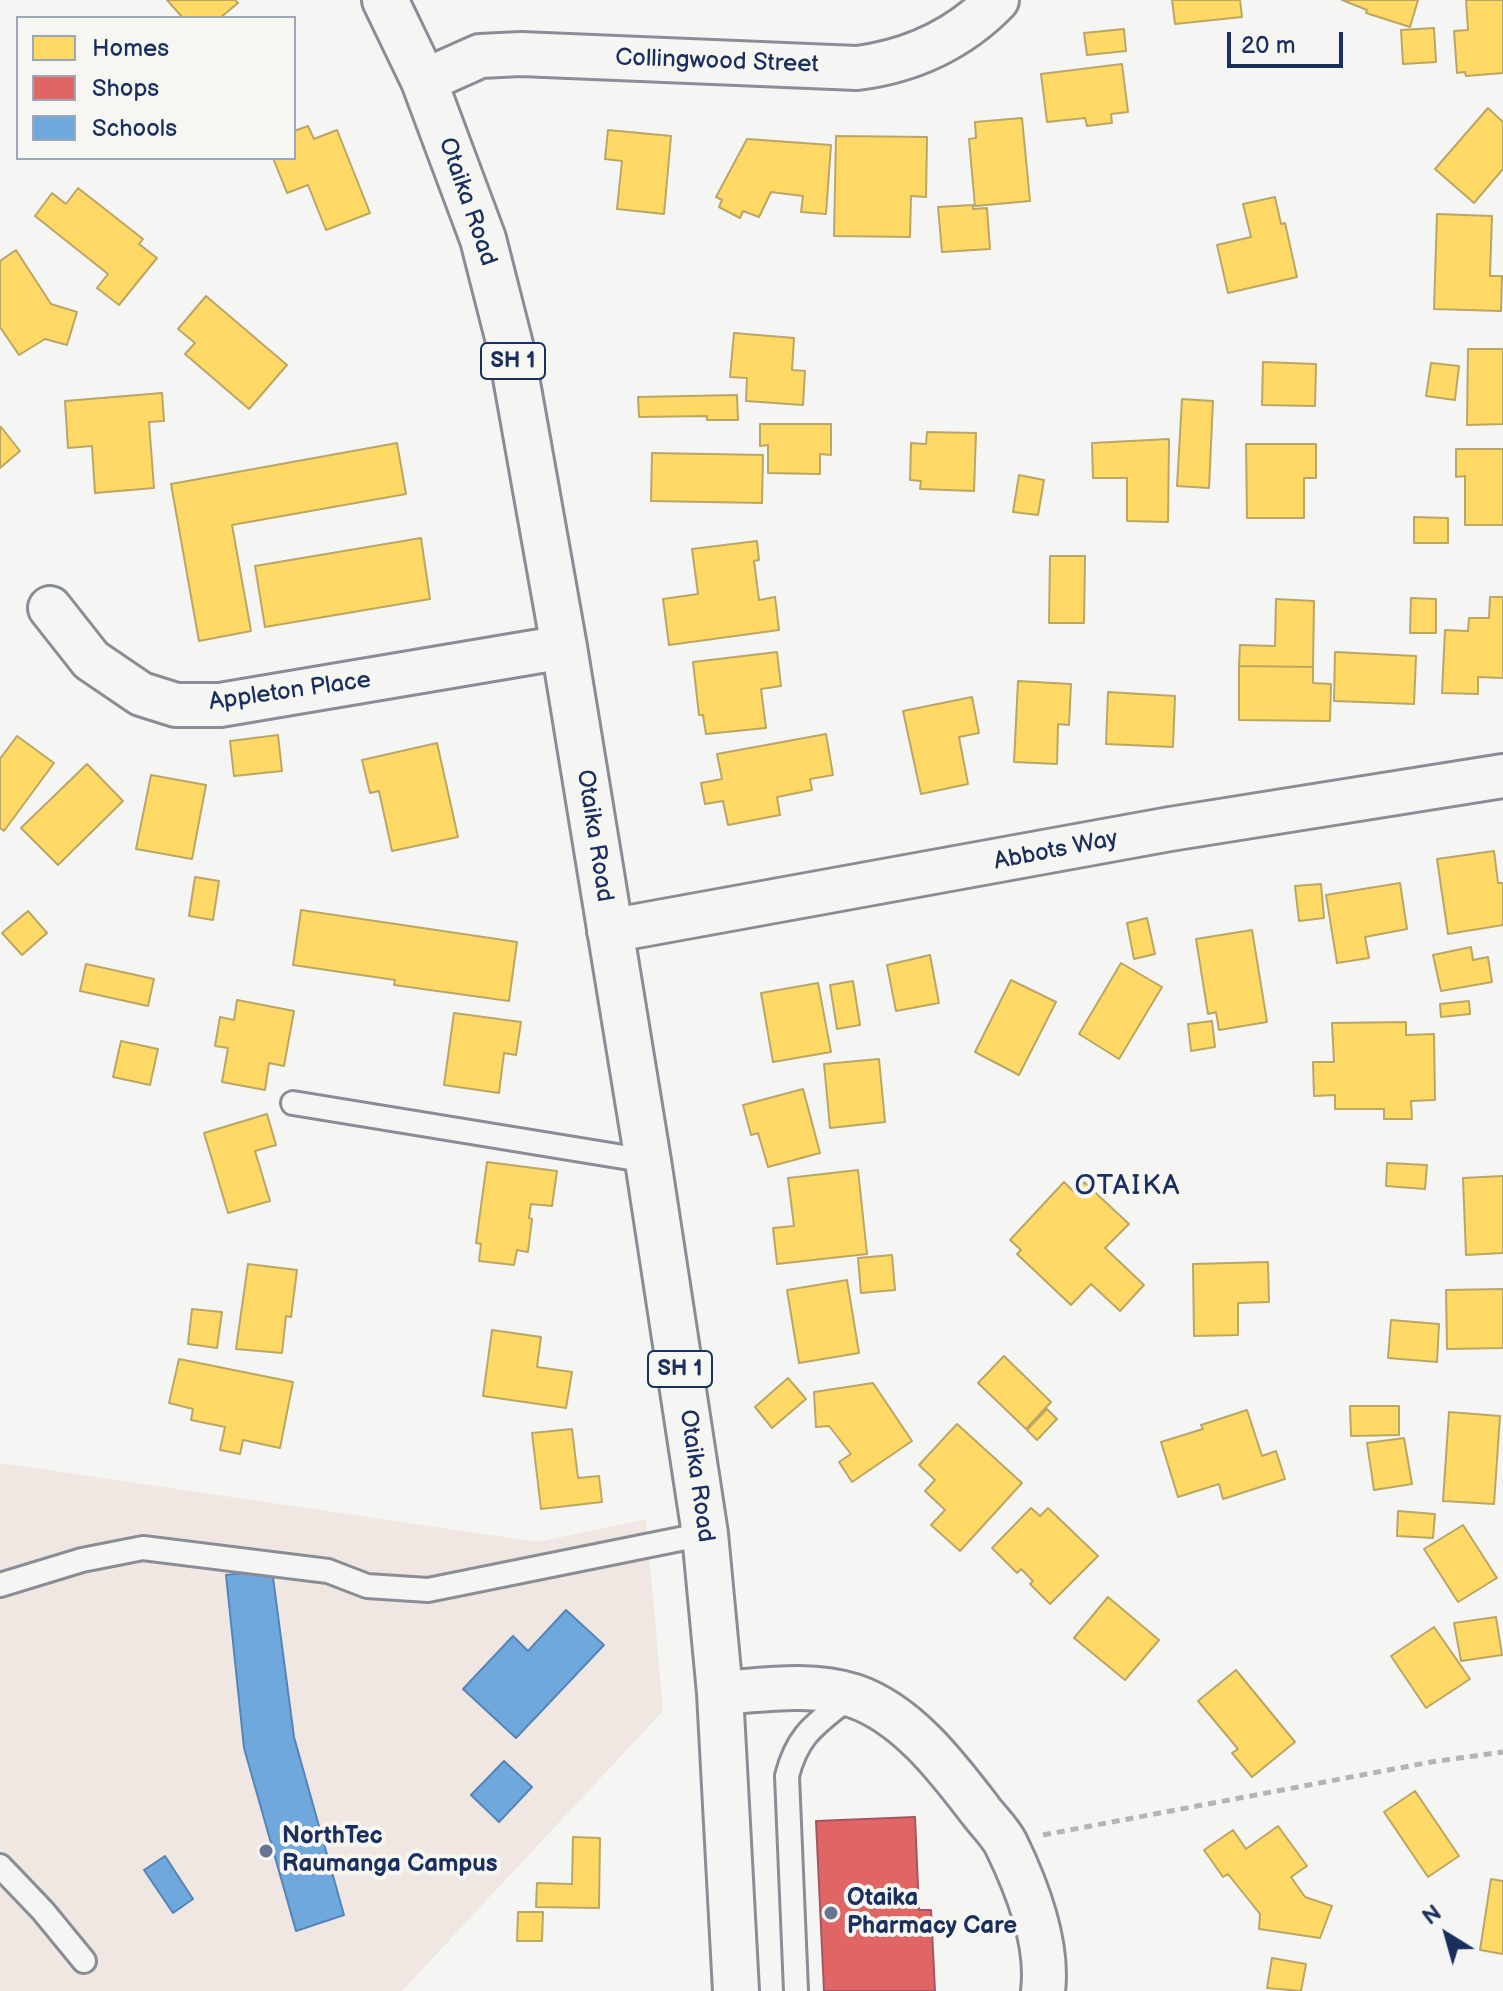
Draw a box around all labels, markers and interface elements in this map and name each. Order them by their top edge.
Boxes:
legend [16,16,296,160]
scale bar [1231,16,1347,66]
text: 20 m [1241,31,1296,60]
text: Homes [92,34,169,63]
street label: Collingwood Street [615,44,819,80]
text: Shops [92,74,159,103]
text: Schools [92,114,177,143]
street label: Otaika Road [432,134,502,270]
road number: SH 1 [481,343,545,379]
street label: Appleton Place [207,666,373,718]
street label: Otaika Road [569,768,619,904]
street label: Abbots Way [992,825,1120,877]
district label: OTAIKA [1075,1170,1181,1204]
road number: SH 1 [648,1351,712,1387]
street label: Otaika Road [672,1408,720,1544]
place label: NorthTec Raumanga Campus [282,1823,498,1879]
marker: NorthTec Raumanga Campus [257,1842,275,1860]
place label: Otaika Pharmacy Care [847,1885,1017,1941]
north arrow [1407,1895,1487,1975]
text: N [1418,1900,1447,1931]
marker: Otaika Pharmacy Care [822,1904,840,1922]

